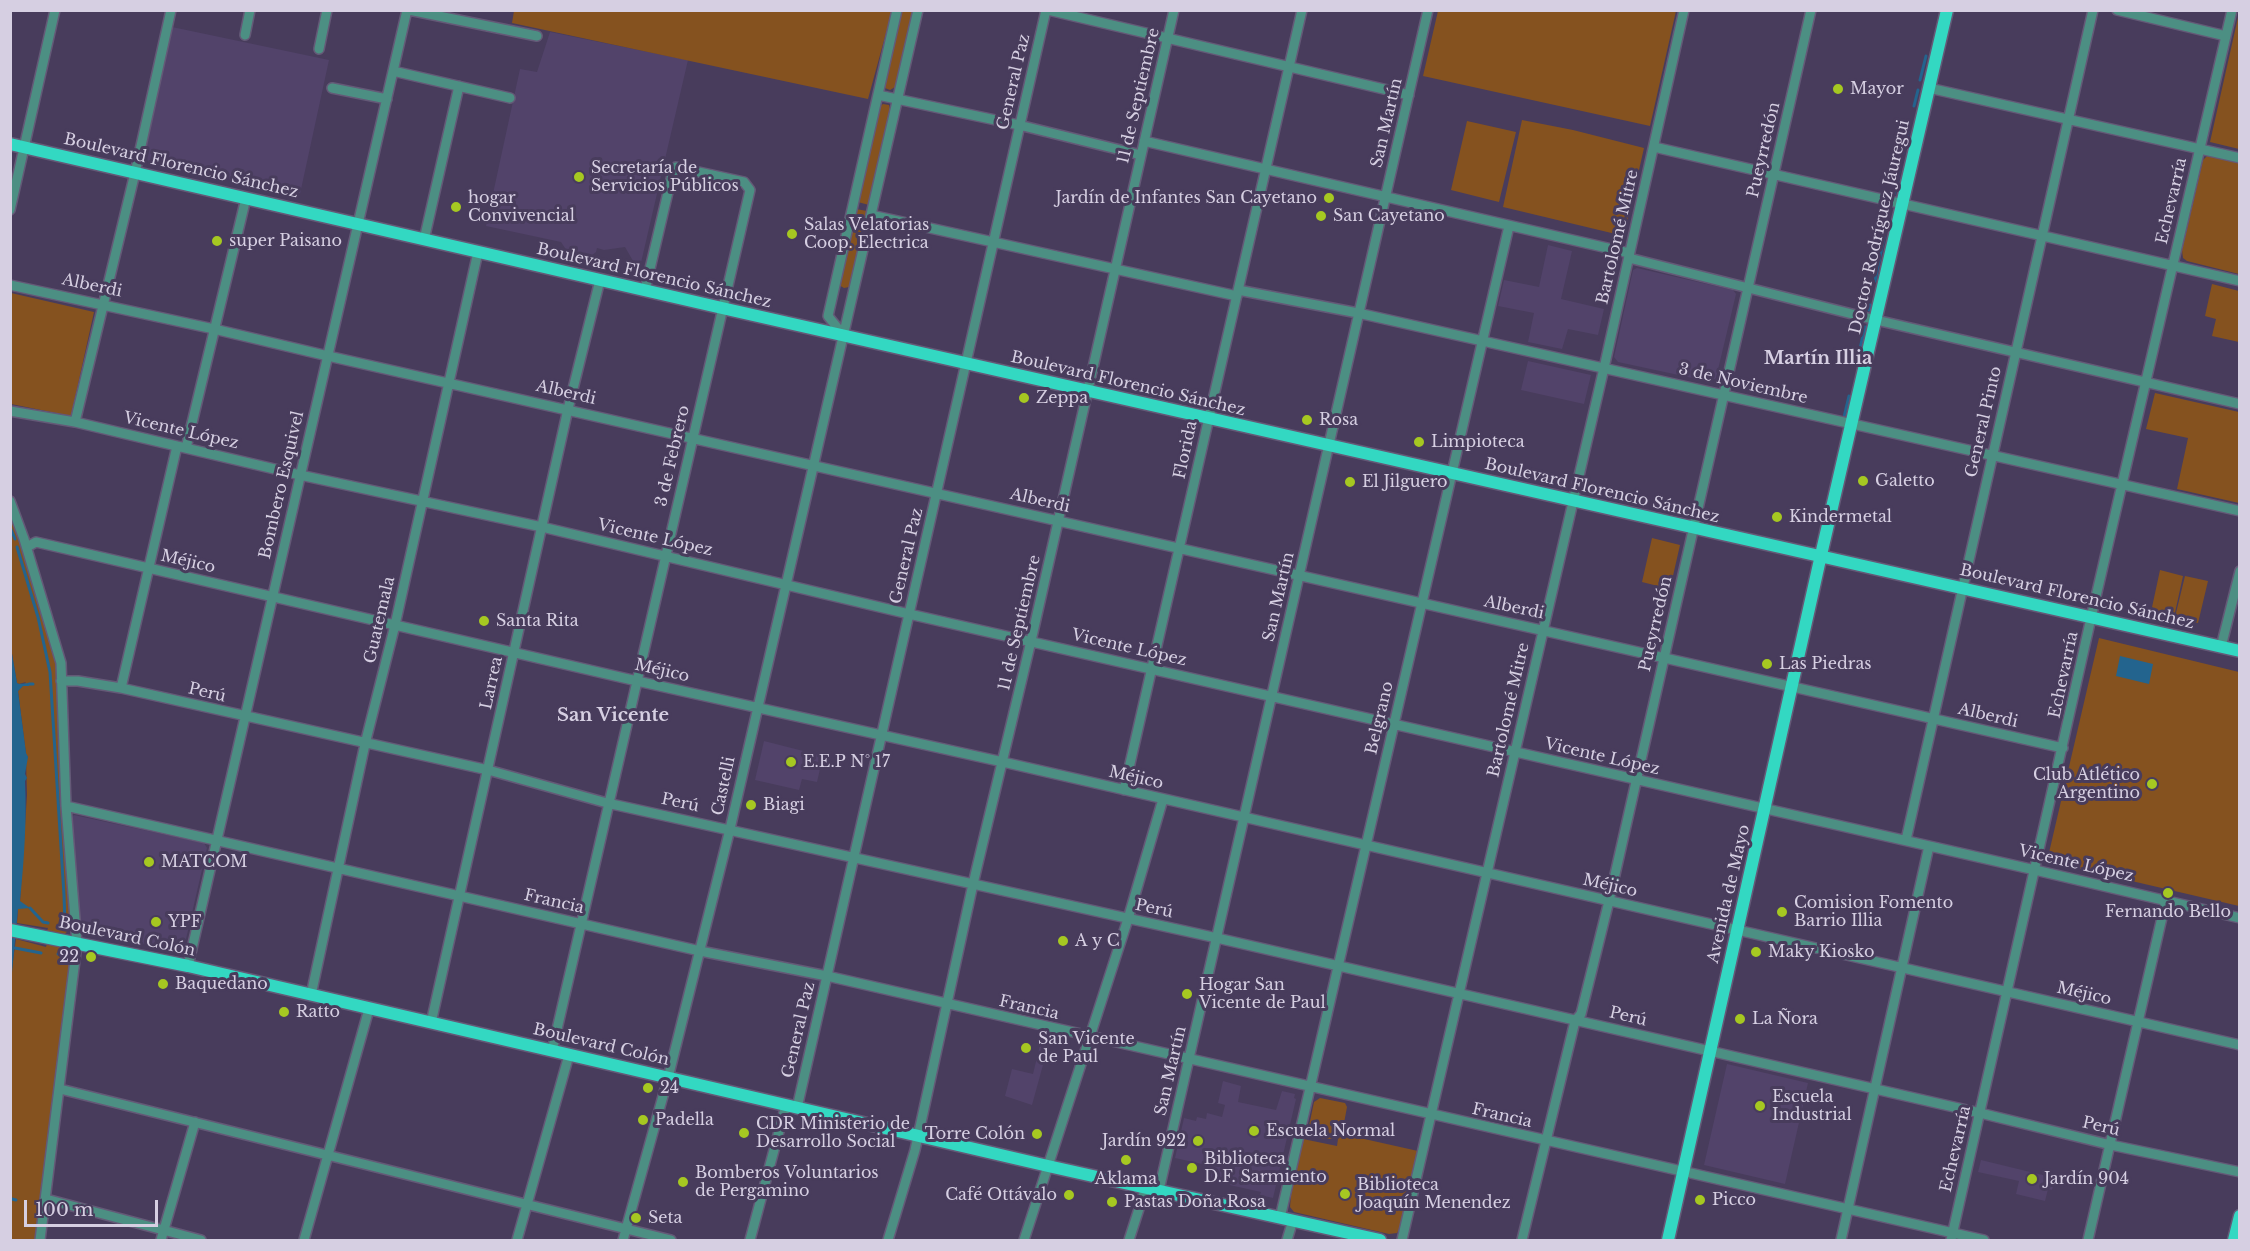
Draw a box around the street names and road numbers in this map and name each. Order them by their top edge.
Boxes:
street label: 11 de Septiembre [1114,26,1164,166]
street label: General Paz [994,32,1034,132]
street label: San Martín [1367,76,1407,170]
street label: Pueyrredón [1744,100,1784,200]
street label: Doctor Rodríguez Jáuregui [1846,118,1914,336]
street label: Boulevard Florencio Sánchez [62,130,300,202]
street label: Echevarría [2153,156,2191,246]
street label: Bartolomé Mitre [1593,168,1643,306]
street label: Boulevard Florencio Sánchez [535,240,773,312]
street label: Alberdi [60,270,124,302]
street label: Boulevard Florencio Sánchez [1009,348,1247,420]
street label: 3 de Noviembre [1677,360,1809,408]
street label: General Pinto [1962,365,2006,479]
street label: Alberdi [534,377,598,409]
street label: 3 de Febrero [652,404,694,508]
street label: Vicente López [122,408,240,454]
street label: Bombero Esquivel [256,409,308,561]
street label: Florida [1170,419,1202,481]
street label: Boulevard Florencio Sánchez [1483,455,1721,527]
street label: Alberdi [1008,485,1072,517]
street label: General Paz [887,506,927,606]
street label: Vicente López [596,515,714,561]
street label: Méjico [159,546,217,578]
street label: San Martín [1259,550,1299,644]
street label: 11 de Septiembre [995,553,1045,693]
street label: Boulevard Florencio Sánchez [1958,561,2196,633]
street label: Pueyrredón [1636,574,1676,674]
street label: Guatemala [361,575,399,665]
street label: Alberdi [1482,592,1546,624]
street label: Vicente López [1070,625,1188,671]
street label: Echevarría [2045,630,2083,720]
street label: Bartolomé Mitre [1484,641,1534,779]
street label: Larrea [477,655,507,711]
street label: Méjico [633,655,691,687]
street label: Perú [186,679,228,707]
street label: Belgrano [1362,680,1398,756]
street label: Alberdi [1956,700,2020,732]
street label: Vicente López [1543,734,1661,780]
street label: Castelli [708,755,740,817]
street label: Méjico [1107,762,1165,794]
street label: Perú [659,790,701,816]
street label: Avenida de Mayo [1704,823,1754,965]
street label: Vicente López [2017,841,2135,887]
street label: Méjico [1581,870,1639,902]
street label: Francia [522,886,586,918]
street label: Perú [1133,896,1175,922]
street label: Boulevard Colón [57,913,197,961]
street label: Méjico [2055,978,2113,1010]
street label: General Paz [779,980,819,1080]
street label: Francia [997,992,1061,1024]
street label: Perú [1607,1003,1649,1031]
street label: Boulevard Colón [531,1020,671,1070]
street label: San Martín [1151,1024,1191,1118]
street label: Francia [1470,1100,1534,1132]
street label: Echevarría [1937,1104,1975,1194]
street label: Perú [2080,1113,2122,1141]

